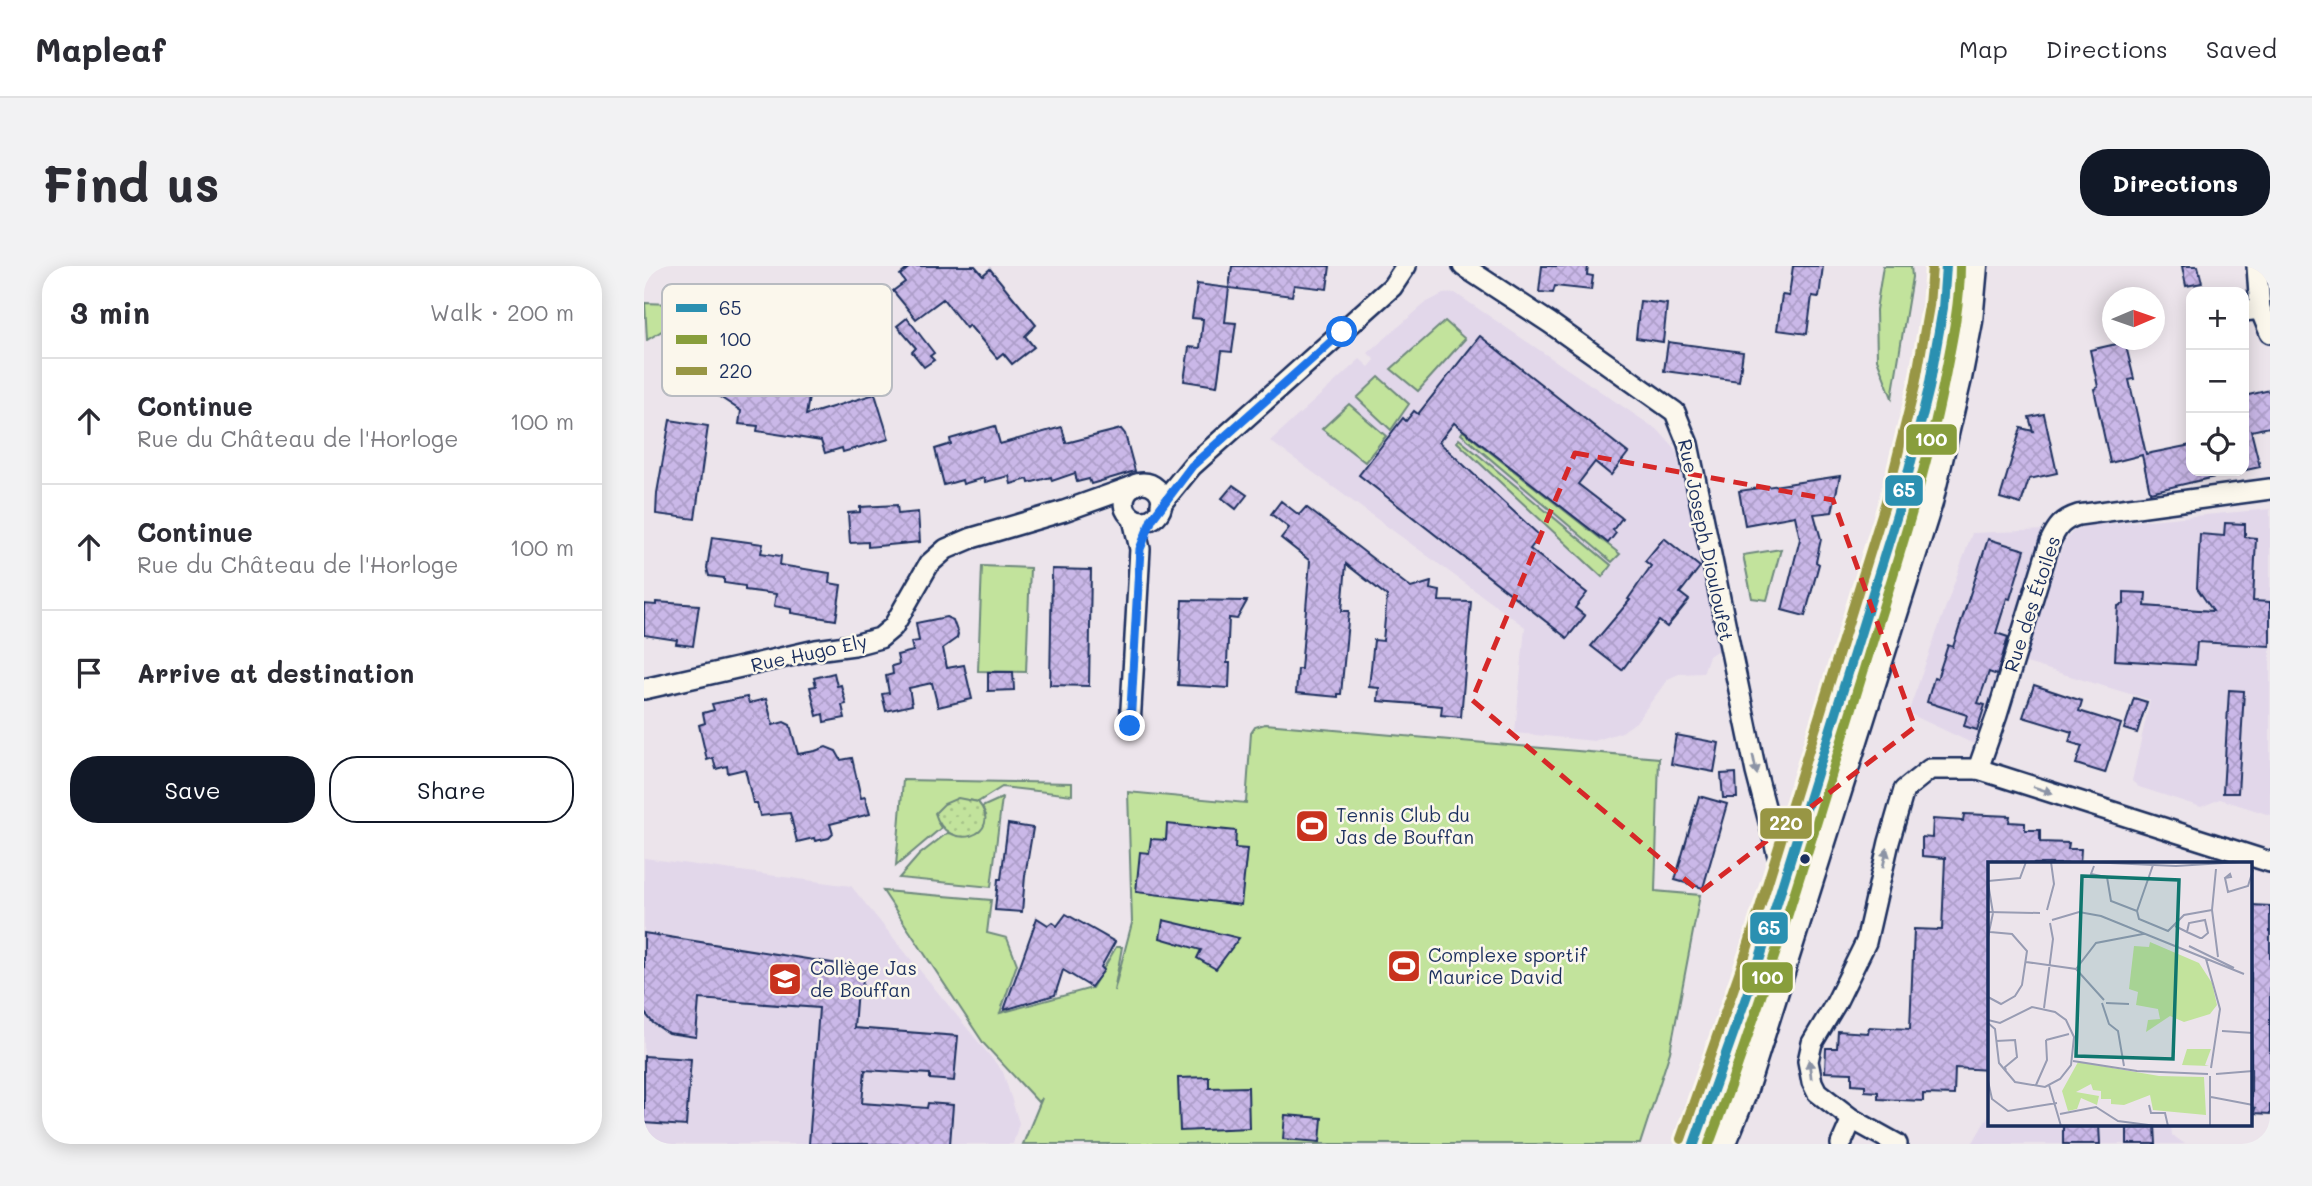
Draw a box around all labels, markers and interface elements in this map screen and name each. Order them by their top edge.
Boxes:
text: Mapleaf [35,27,166,70]
text: Map [1959,33,2008,64]
text: Directions [2046,33,2168,64]
text: Saved [2206,33,2277,64]
button: Directions [2080,149,2270,216]
text: Find us [42,151,220,214]
legend [662,284,892,396]
north arrow [2102,287,2165,350]
map controls [2186,287,2249,476]
button: + [2186,287,2249,350]
text: 3 min [70,292,150,332]
text: 65 [719,295,742,320]
text: Walk · 200 m [430,297,574,327]
route start [1326,316,1357,347]
text: 100 [719,326,751,351]
button: − [2186,350,2249,413]
text: 220 [719,358,752,383]
text: Continue [137,389,253,423]
icon: ahead [70,402,108,440]
text: 100 m [510,406,574,436]
button: locate [2186,413,2249,476]
text: Rue du Château de l'Horloge [137,423,458,453]
line badge: 100 [1905,423,1958,456]
text: 100 [1915,426,1947,451]
street label: Rue Joseph Diouloufet [1673,437,1740,643]
line badge: 65 [1884,474,1924,507]
text: 65 [1893,477,1915,502]
text: Continue [137,515,253,549]
icon: ahead [70,528,108,566]
text: 100 m [510,532,574,562]
street label: Rue des Étoiles [1998,533,2065,675]
text: Rue du Château de l'Horloge [137,549,458,579]
street label: Rue Hugo Ely [748,628,869,677]
icon: arrive [70,654,108,692]
text: Arrive at destination [137,656,414,690]
route end [1114,710,1145,741]
one-way arrow [1749,754,1760,776]
button: Save [70,756,315,823]
button: Share [329,756,574,823]
one-way arrow [2033,785,2054,795]
place label: Tennis Club du Jas de Bouffan [1336,802,1474,849]
sports icon: Tennis Club du Jas de Bouffan [1293,807,1331,845]
line badge: 220 [1759,807,1813,840]
text: 220 [1769,810,1803,835]
one-way arrow [1880,847,1891,869]
unlabelled marker [1798,852,1812,866]
inset map [1988,862,2252,1126]
line badge: 65 [1749,911,1789,945]
text: 65 [1758,915,1780,940]
place label: Complexe sportif Maurice David [1428,942,1588,989]
sports icon: Complexe sportif Maurice David [1385,947,1423,985]
place label: Collège Jas de Bouffan [810,955,917,1002]
school or university icon: Collège Jas de Bouffan [766,960,804,998]
line badge: 100 [1741,961,1794,994]
text: 100 [1751,964,1783,989]
one-way arrow [1805,1058,1816,1080]

